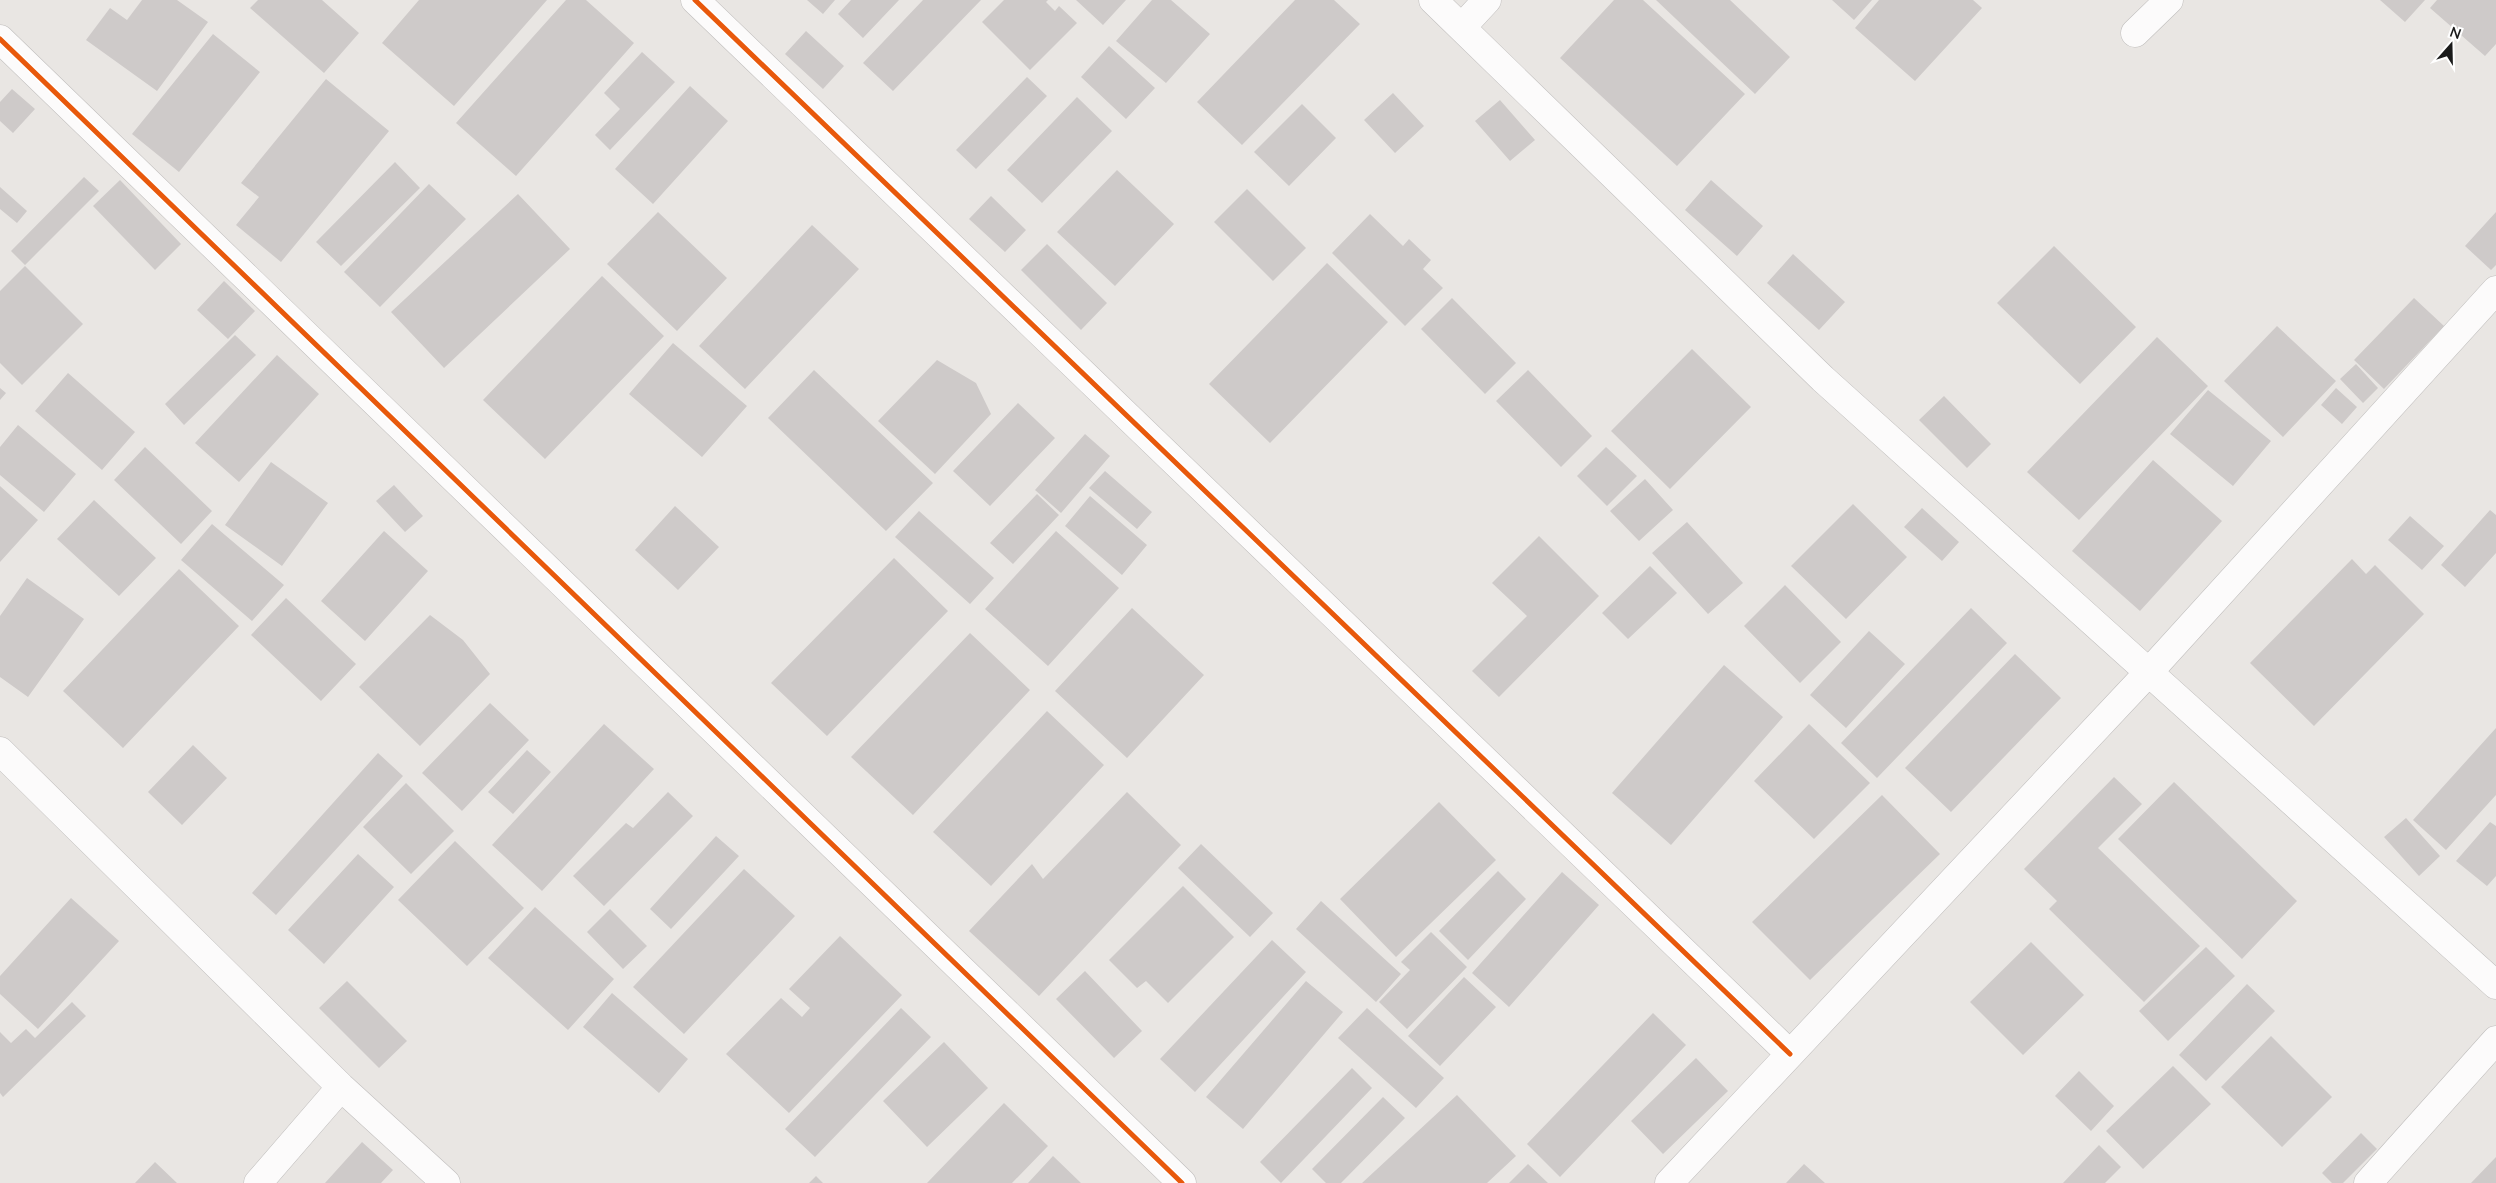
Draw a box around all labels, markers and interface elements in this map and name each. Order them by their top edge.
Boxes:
north arrow [2426,20,2476,70]
text: N [2448,22,2464,42]

